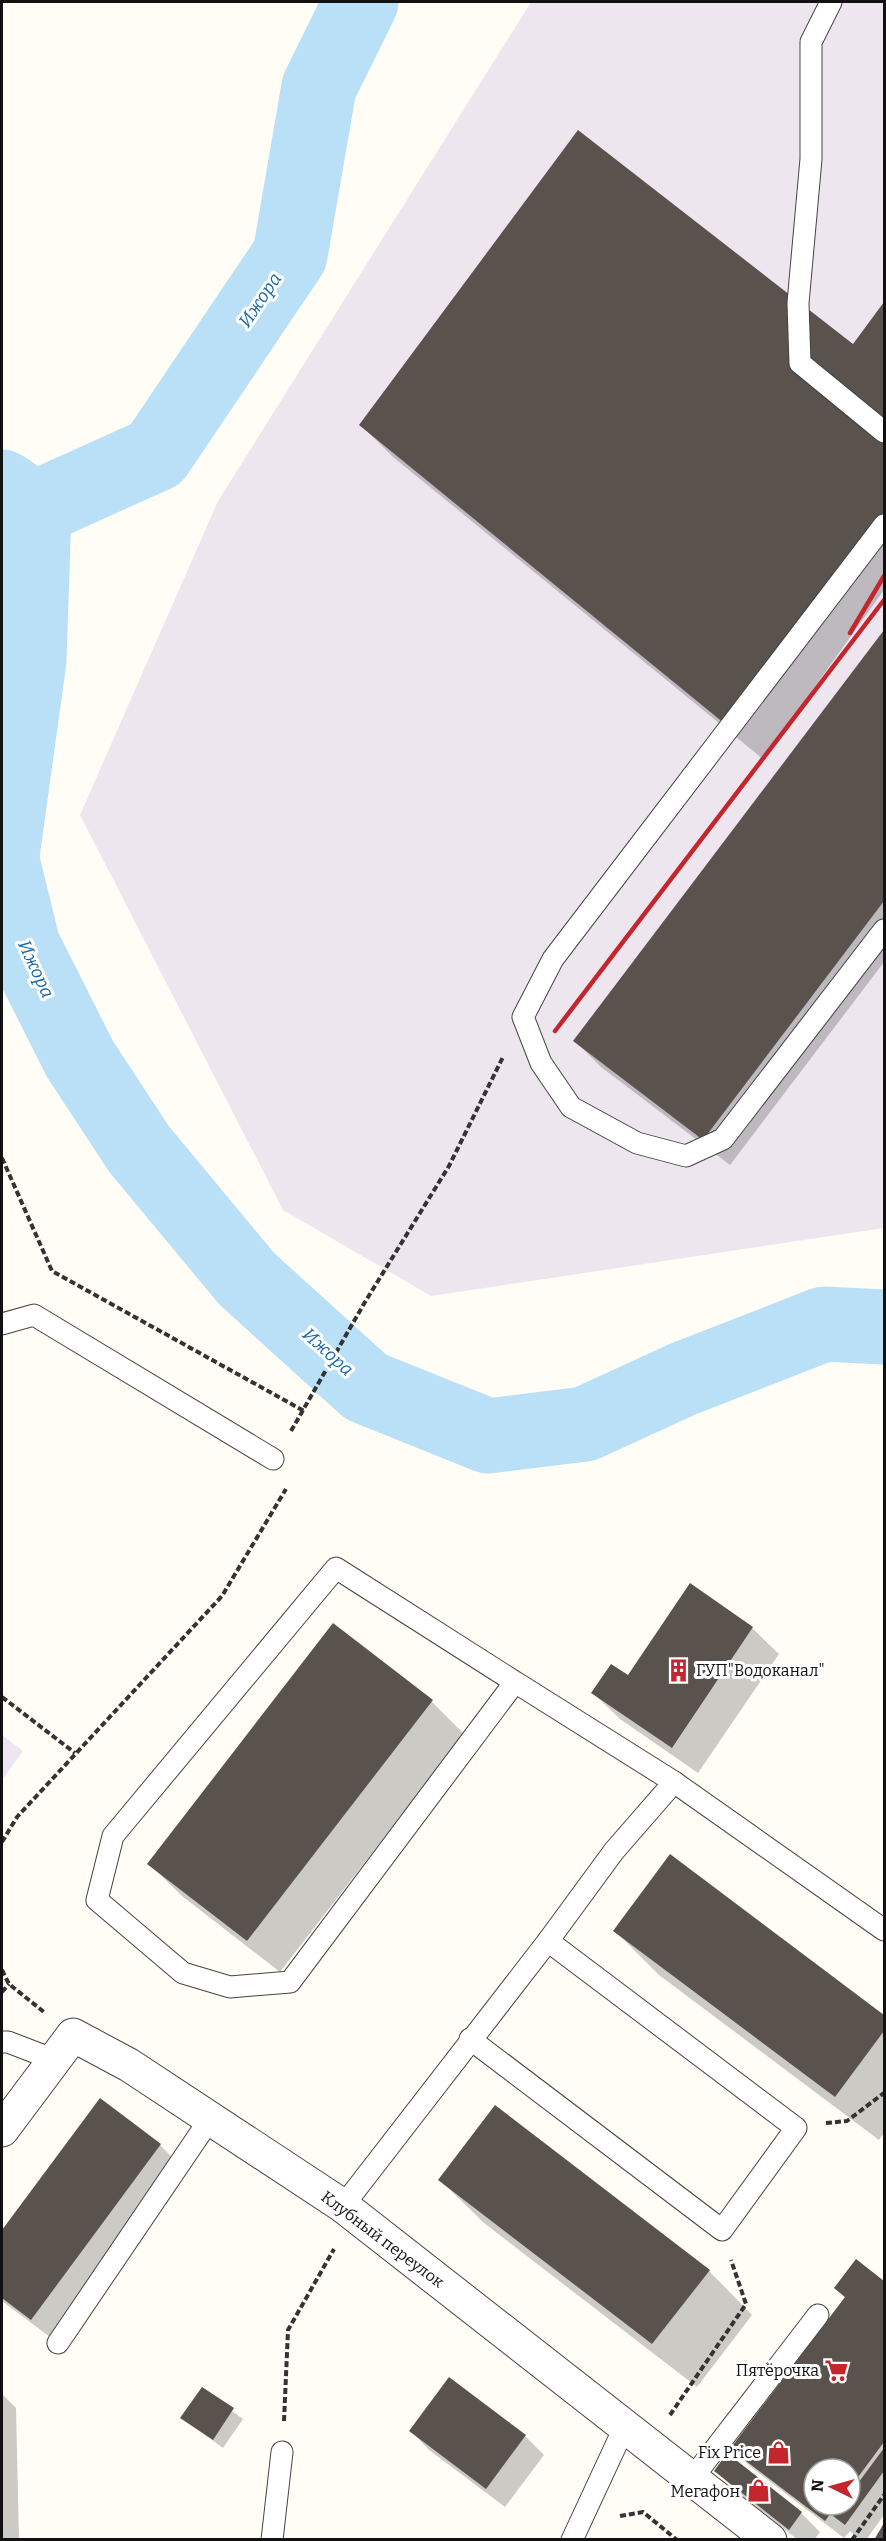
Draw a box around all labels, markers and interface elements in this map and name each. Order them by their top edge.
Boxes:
water label: Ижора [234,269,286,331]
water label: Ижора [13,937,59,1001]
water label: Ижора [298,1323,358,1381]
building icon: ГУП"Водоканал" [665,1657,691,1683]
place label: ГУП"Водоканал" [696,1661,825,1680]
street label: Клубный переулок [318,2187,448,2292]
supermarket icon: Пятёрочка [824,2357,850,2383]
place label: Пятёрочка [736,2361,819,2380]
shop icon: Fix Price [766,2439,792,2465]
place label: Fix Price [698,2443,761,2462]
north arrow [802,2457,862,2517]
shop icon: Мегафон [745,2478,771,2504]
text: N [808,2479,828,2493]
place label: Мегафон [670,2482,740,2501]

